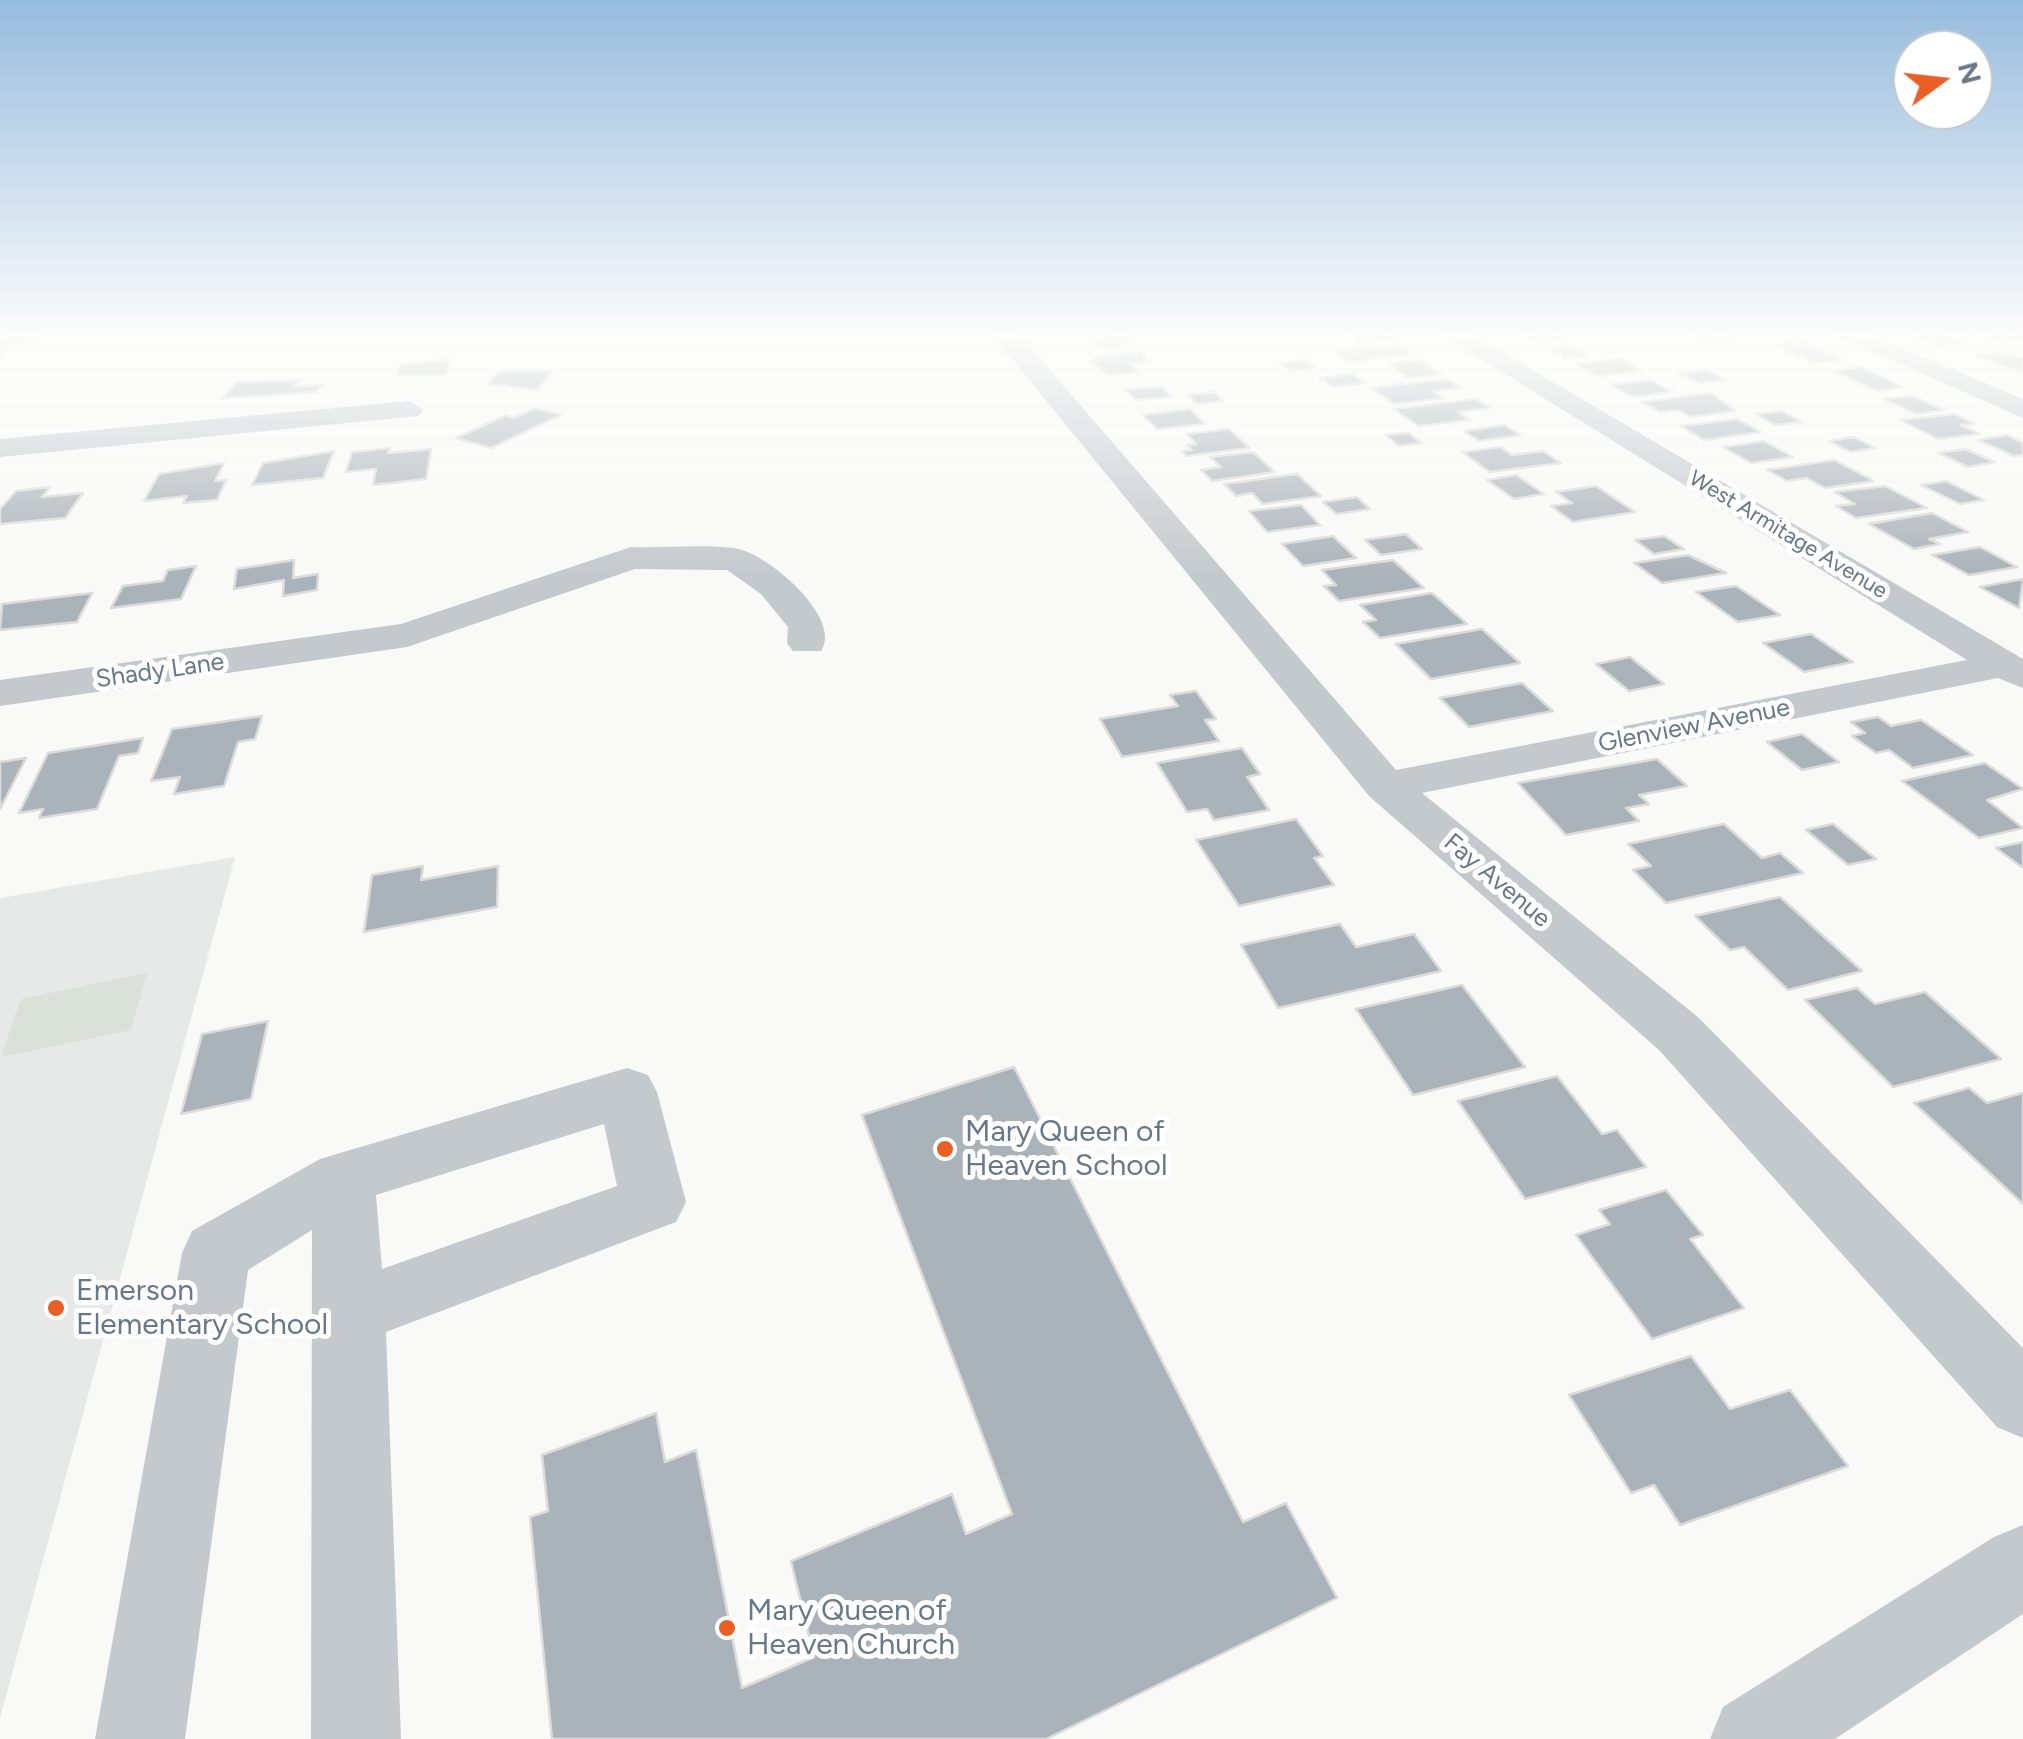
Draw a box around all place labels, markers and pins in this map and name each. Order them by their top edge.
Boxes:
place label: Mary Queen of Heaven School [965,1114,1168,1184]
marker: Mary Queen of Heaven School [934,1138,956,1160]
place label: Emerson Elementary School [76,1273,328,1344]
marker: Emerson Elementary School [45,1297,67,1319]
place label: Mary Queen of Heaven Church [747,1593,955,1664]
marker: Mary Queen of Heaven Church [716,1617,738,1639]

